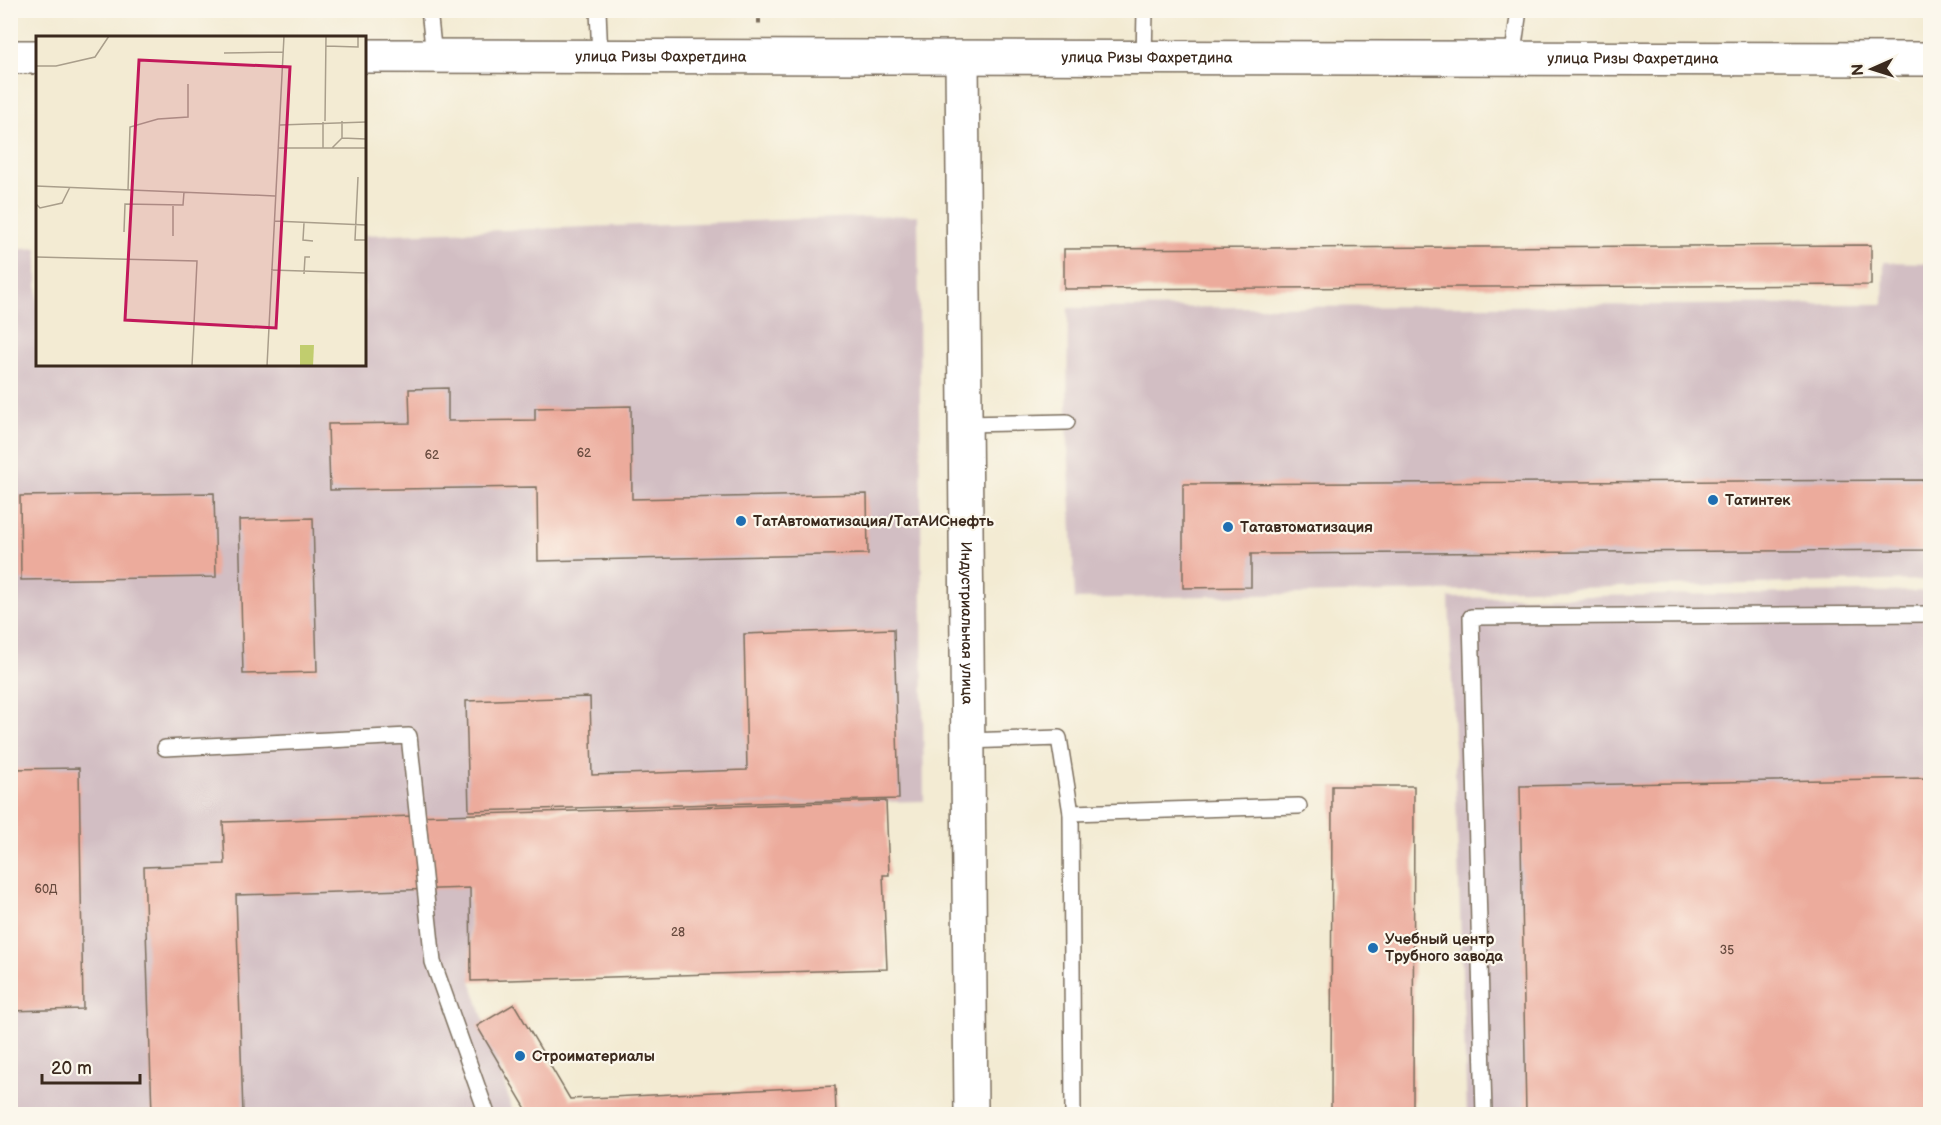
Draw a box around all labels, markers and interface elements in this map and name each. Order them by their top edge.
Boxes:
inset map [36,36,366,366]
north arrow [1842,39,1902,99]
street label: улица Ризы Фахретдина [575,47,747,66]
street label: улица Ризы Фахретдина [1061,48,1233,67]
street label: улица Ризы Фахретдина [1547,49,1719,68]
text: N [1849,63,1868,76]
house number: 62 [577,446,591,461]
house number: 62 [425,448,439,463]
place label: Татинтек [1725,491,1791,510]
marker: Татинтек [1706,493,1720,507]
place label: ТатАвтоматизация/ТатАИСнефть [753,512,994,531]
marker: ТатАвтоматизация/ТатАИСнефть [734,514,748,528]
place label: Татавтоматизация [1240,518,1373,537]
marker: Татавтоматизация [1221,520,1235,534]
street label: Индустриальная улица [957,541,977,705]
house number: 60Д [35,882,58,897]
house number: 28 [671,925,685,940]
place label: Учебный центр Трубного завода [1385,930,1503,966]
marker: Учебный центр Трубного завода [1366,941,1380,955]
house number: 35 [1720,943,1734,958]
scale bar [42,1047,140,1085]
place label: Строиматериалы [532,1047,655,1066]
marker: Строиматериалы [513,1049,527,1063]
text: 20 m [51,1058,92,1079]

